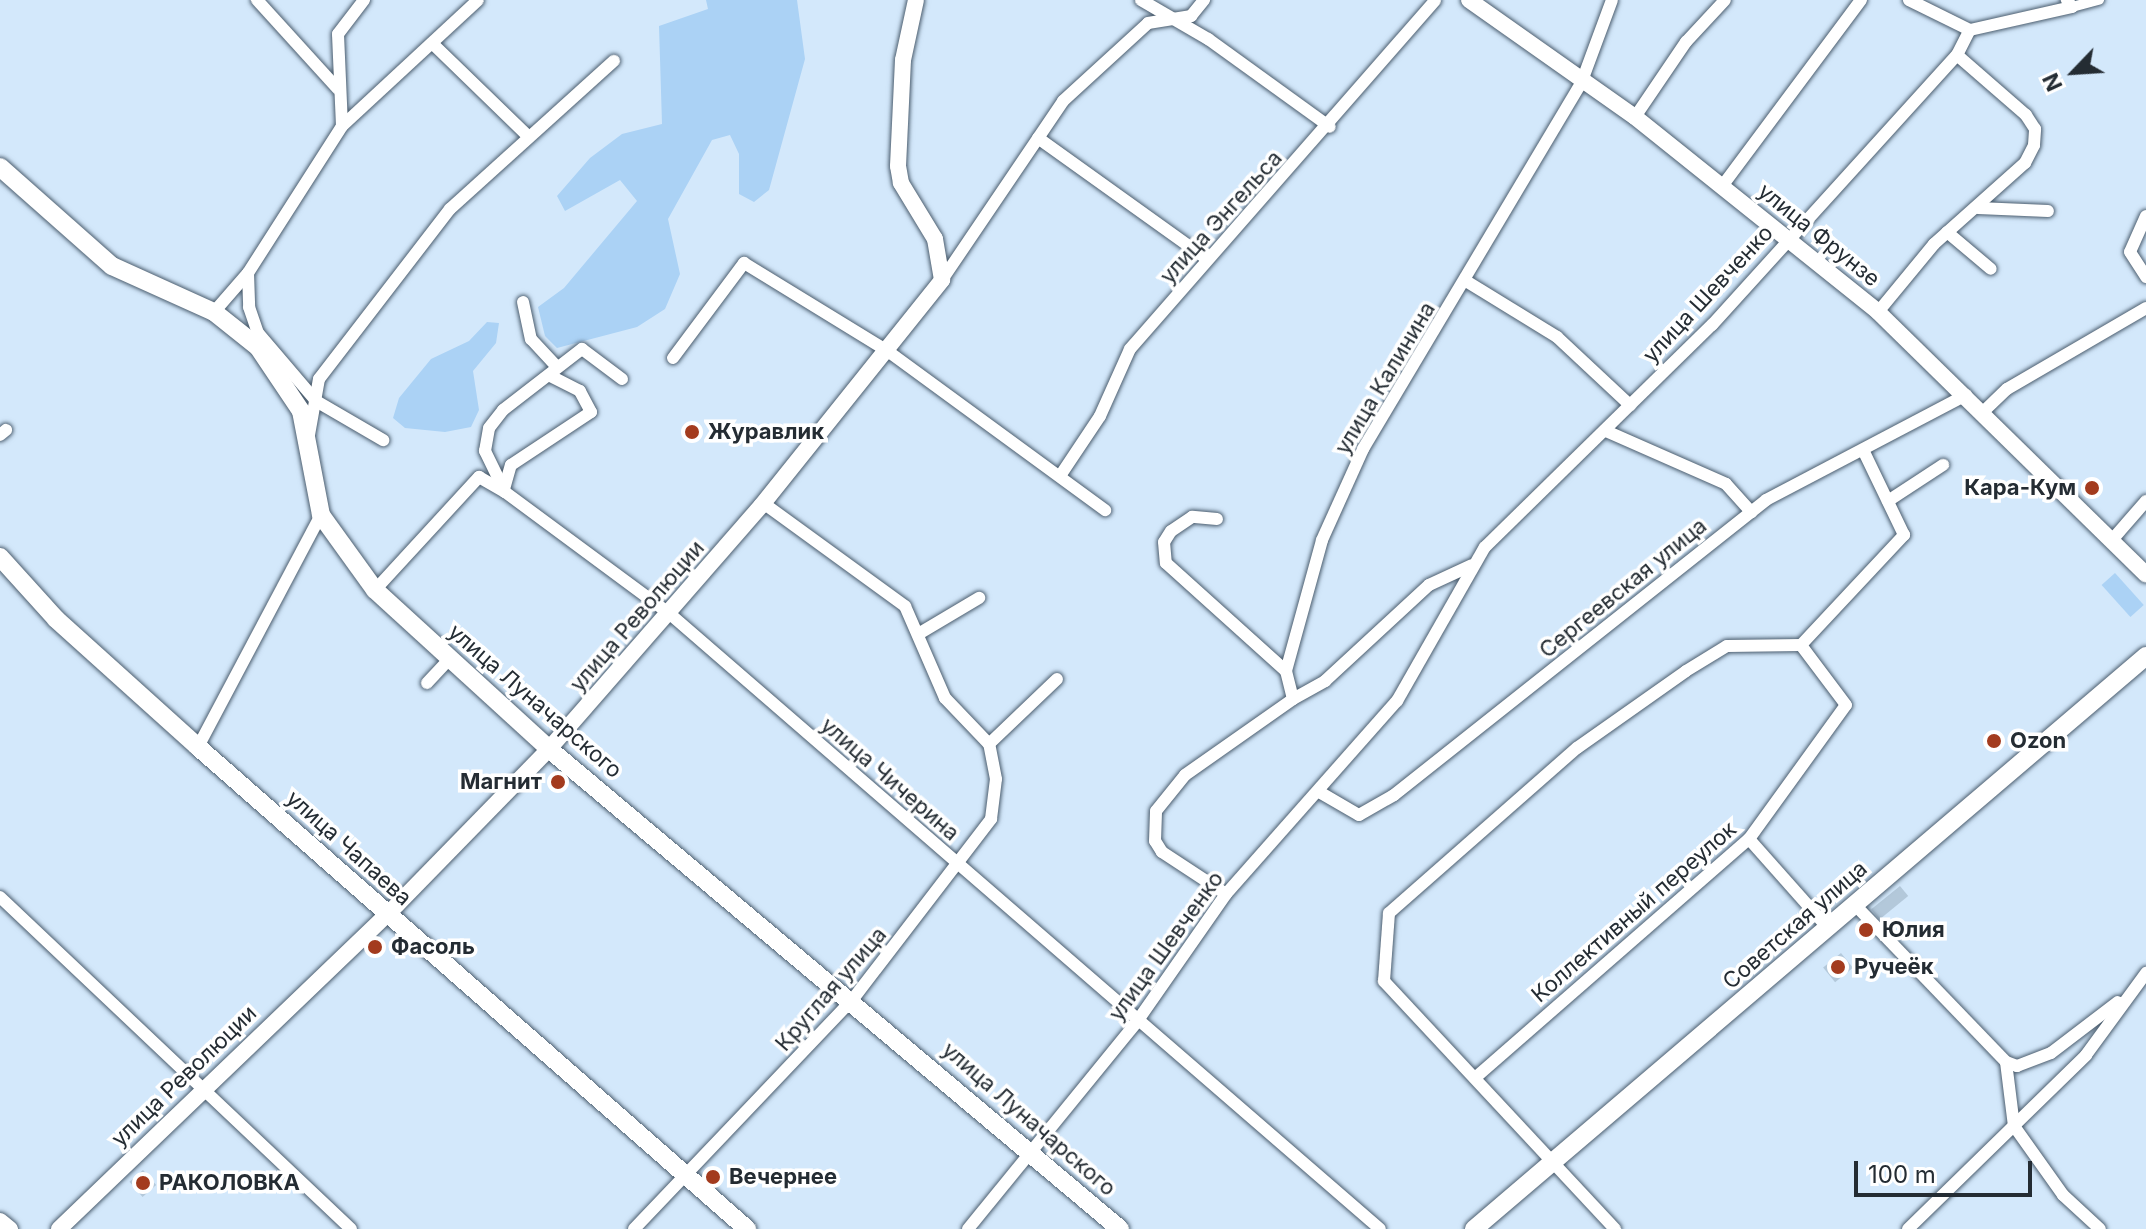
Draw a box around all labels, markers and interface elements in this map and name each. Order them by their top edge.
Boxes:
north arrow [2034,32,2114,112]
text: N [2037,69,2068,95]
street label: улица Энгельса [1154,145,1288,289]
street label: улица Фрунзе [1753,178,1885,292]
street label: улица Шевченко [1638,220,1778,368]
street label: улица Калинина [1329,297,1441,459]
place label: Журавлик [708,419,824,445]
marker: Журавлик [683,423,701,441]
place label: Кара-Кум [1964,475,2076,501]
marker: Кара-Кум [2083,479,2101,497]
street label: Сергеевская улица [1534,512,1712,664]
street label: улица Революции [564,535,710,697]
street label: улица Луначарского [443,618,627,784]
street label: улица Чичерина [815,712,965,846]
place label: Ozon [2010,728,2066,754]
marker: Ozon [1985,732,2003,750]
place label: Магнит [460,769,542,795]
marker: Магнит [549,773,567,791]
street label: улица Чапаева [281,785,417,911]
street label: Коллективный переулок [1526,816,1742,1008]
street label: Советская улица [1718,855,1872,995]
street label: улица Шевченко [1103,866,1229,1026]
place label: Юлия [1882,917,1945,943]
marker: Юлия [1857,921,1875,939]
street label: Круглая улица [770,922,892,1056]
place label: Фасоль [391,934,475,960]
marker: Фасоль [366,938,384,956]
place label: Ручеёк [1854,954,1934,980]
marker: Ручеёк [1829,958,1847,976]
street label: улица Революции [106,1000,262,1152]
street label: улица Луначарского [937,1036,1121,1202]
scale bar [1858,1145,2036,1195]
text: 100 m [1868,1160,1936,1189]
place label: Вечернее [729,1164,837,1190]
marker: Вечернее [704,1168,722,1186]
place label: РАКОЛОВКА [159,1170,300,1196]
marker: РАКОЛОВКА [134,1174,152,1192]

